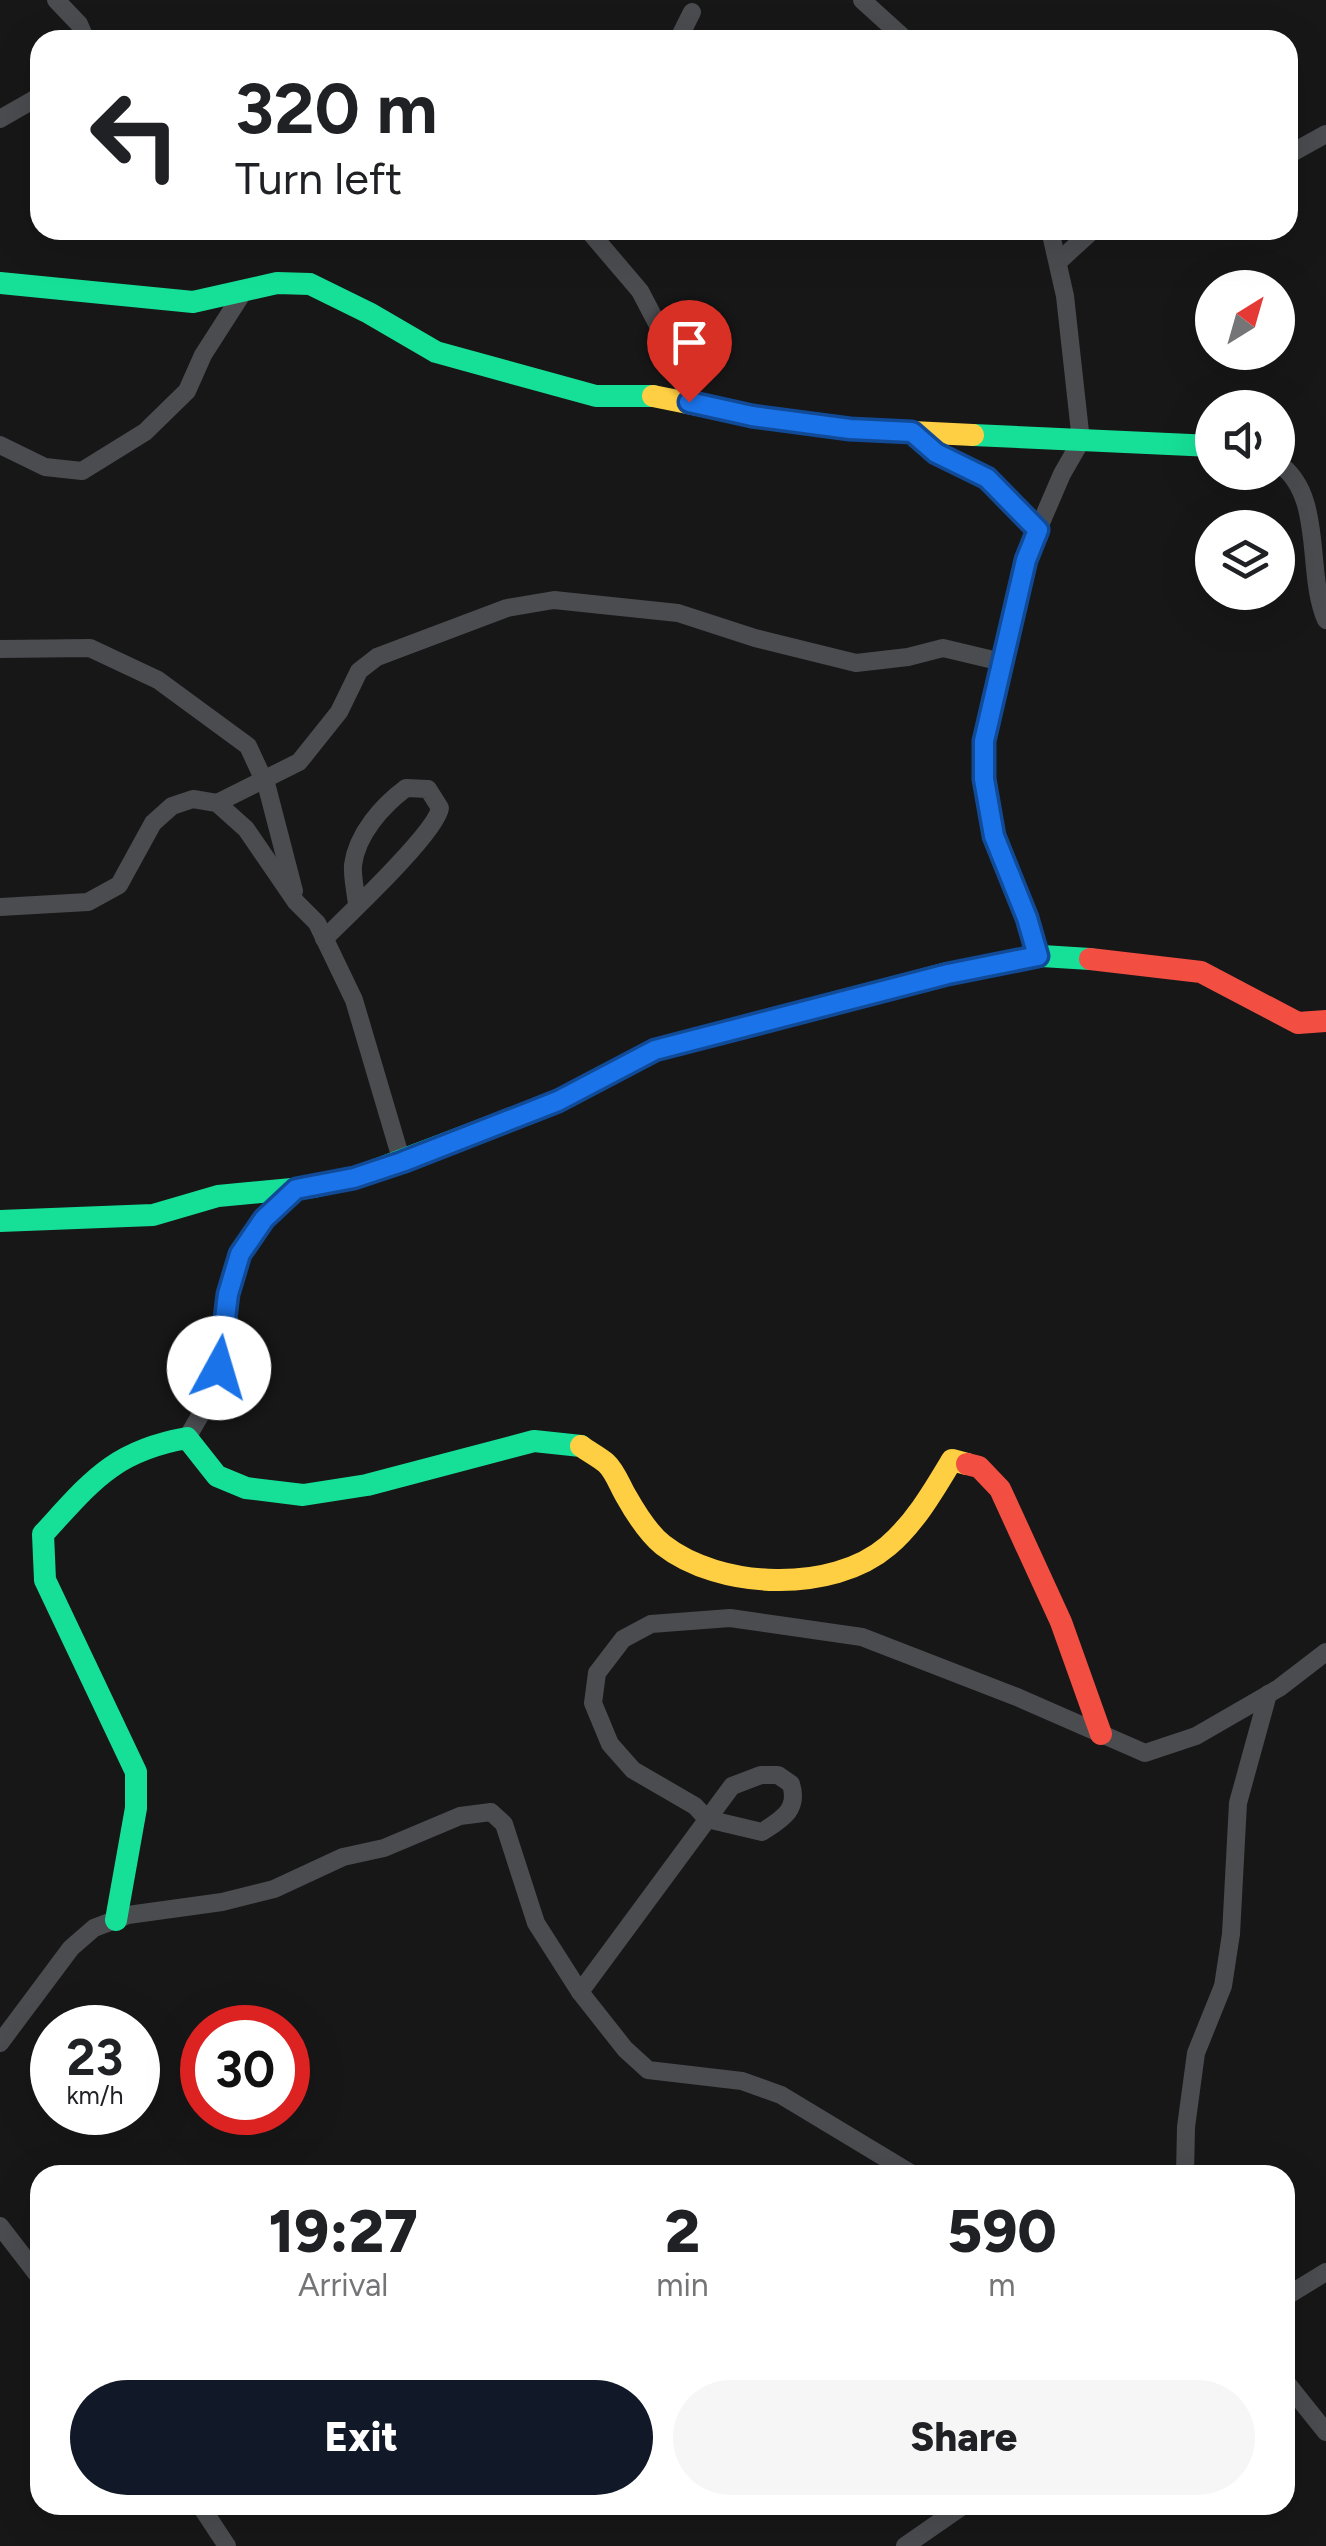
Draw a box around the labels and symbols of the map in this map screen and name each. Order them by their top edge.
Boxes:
north arrow [1195,270,1295,370]
pin [647,300,732,403]
position arrow [167,1316,271,1420]
speed limit sign: 30 [180,2005,310,2135]

